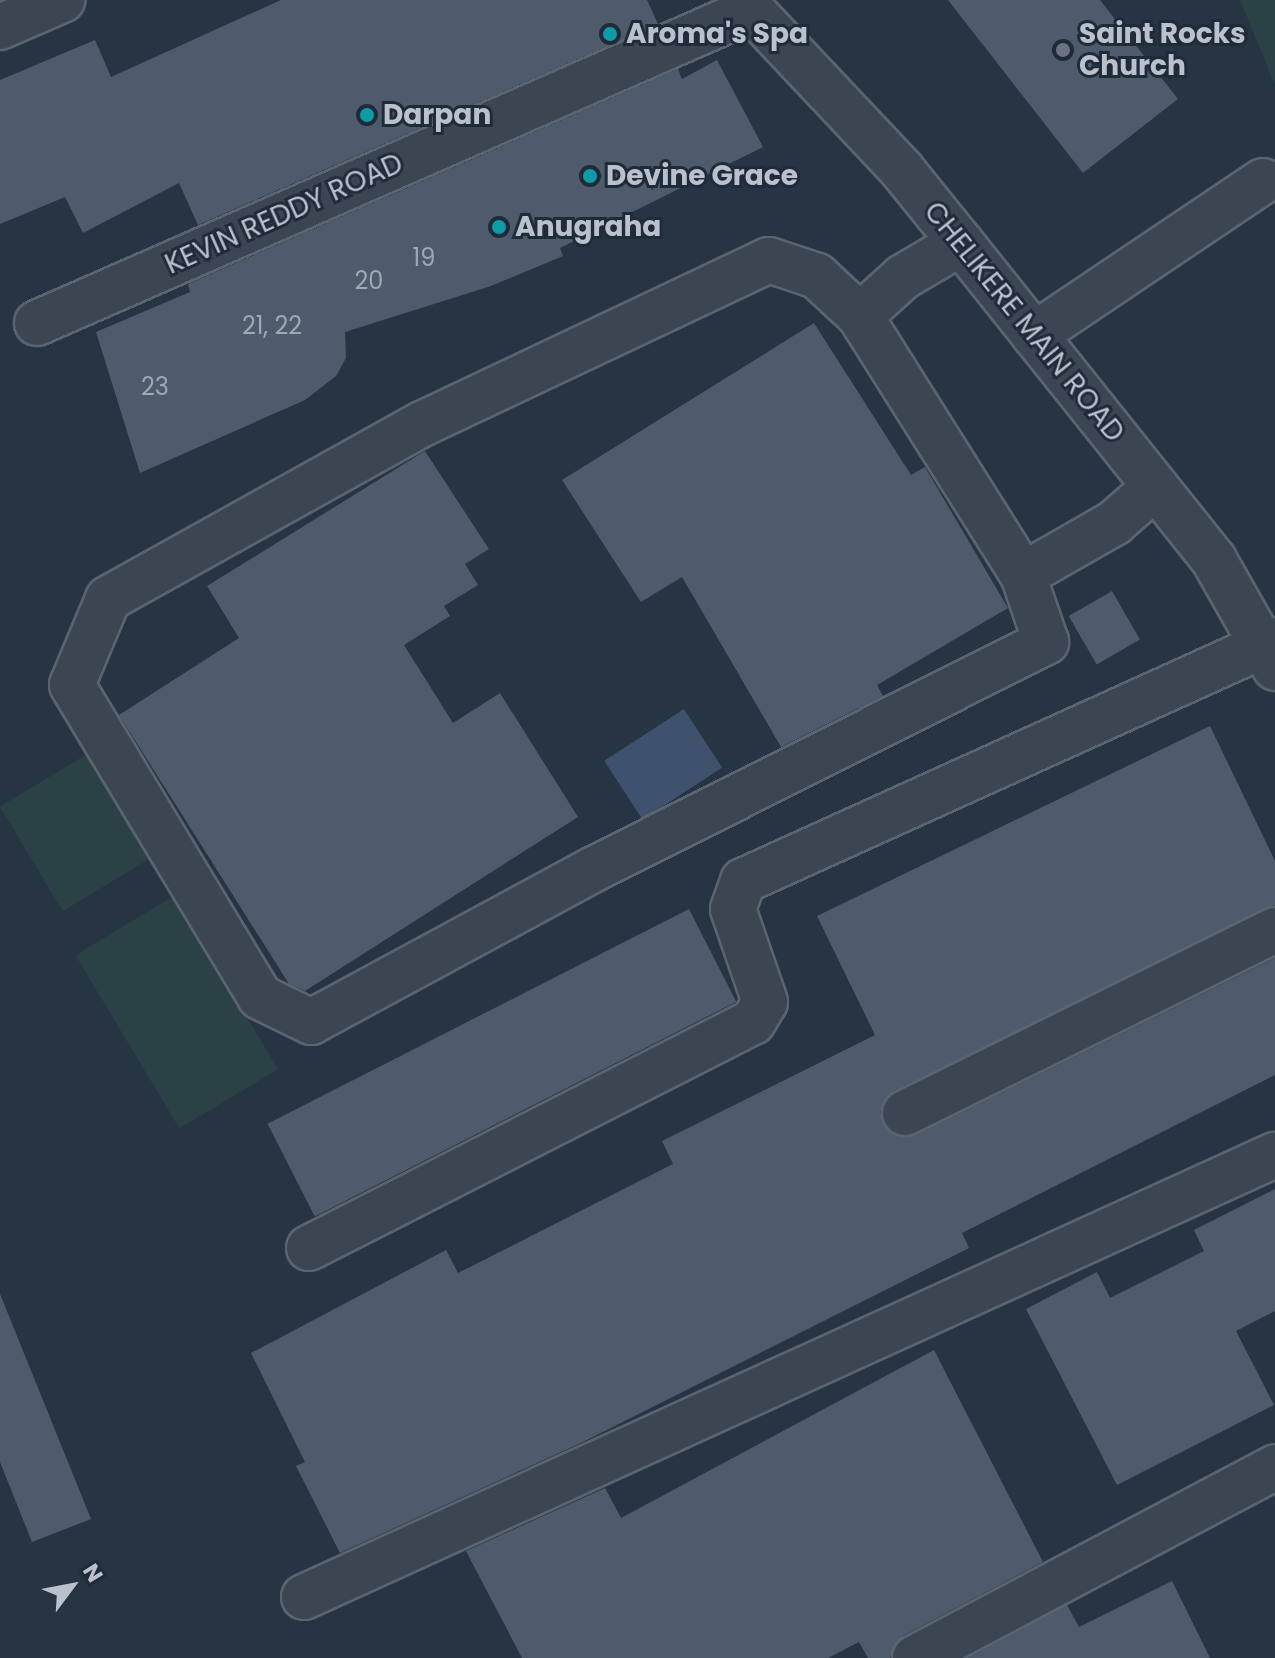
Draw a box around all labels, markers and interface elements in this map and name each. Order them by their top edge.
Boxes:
place label: Aroma's Spa [626,17,808,51]
place label: Saint Rocks Church [1079,17,1246,83]
marker: Aroma's Spa [601,25,619,43]
marker: Saint Rocks Church [1054,41,1072,59]
place label: Darpan [383,98,491,132]
marker: Darpan [358,106,376,124]
street label: KEVIN REDDY ROAD [160,146,408,282]
place label: Devine Grace [606,159,798,193]
marker: Devine Grace [581,167,599,185]
street label: CHELIKERE MAIN ROAD [917,195,1131,449]
place label: Anugraha [515,210,661,244]
marker: Anugraha [490,218,508,236]
house number: 19 [413,244,435,272]
house number: 20 [355,267,383,295]
house number: 21, 22 [242,312,302,340]
house number: 23 [141,373,169,401]
north arrow [32,1546,112,1626]
text: N [75,1558,110,1588]

